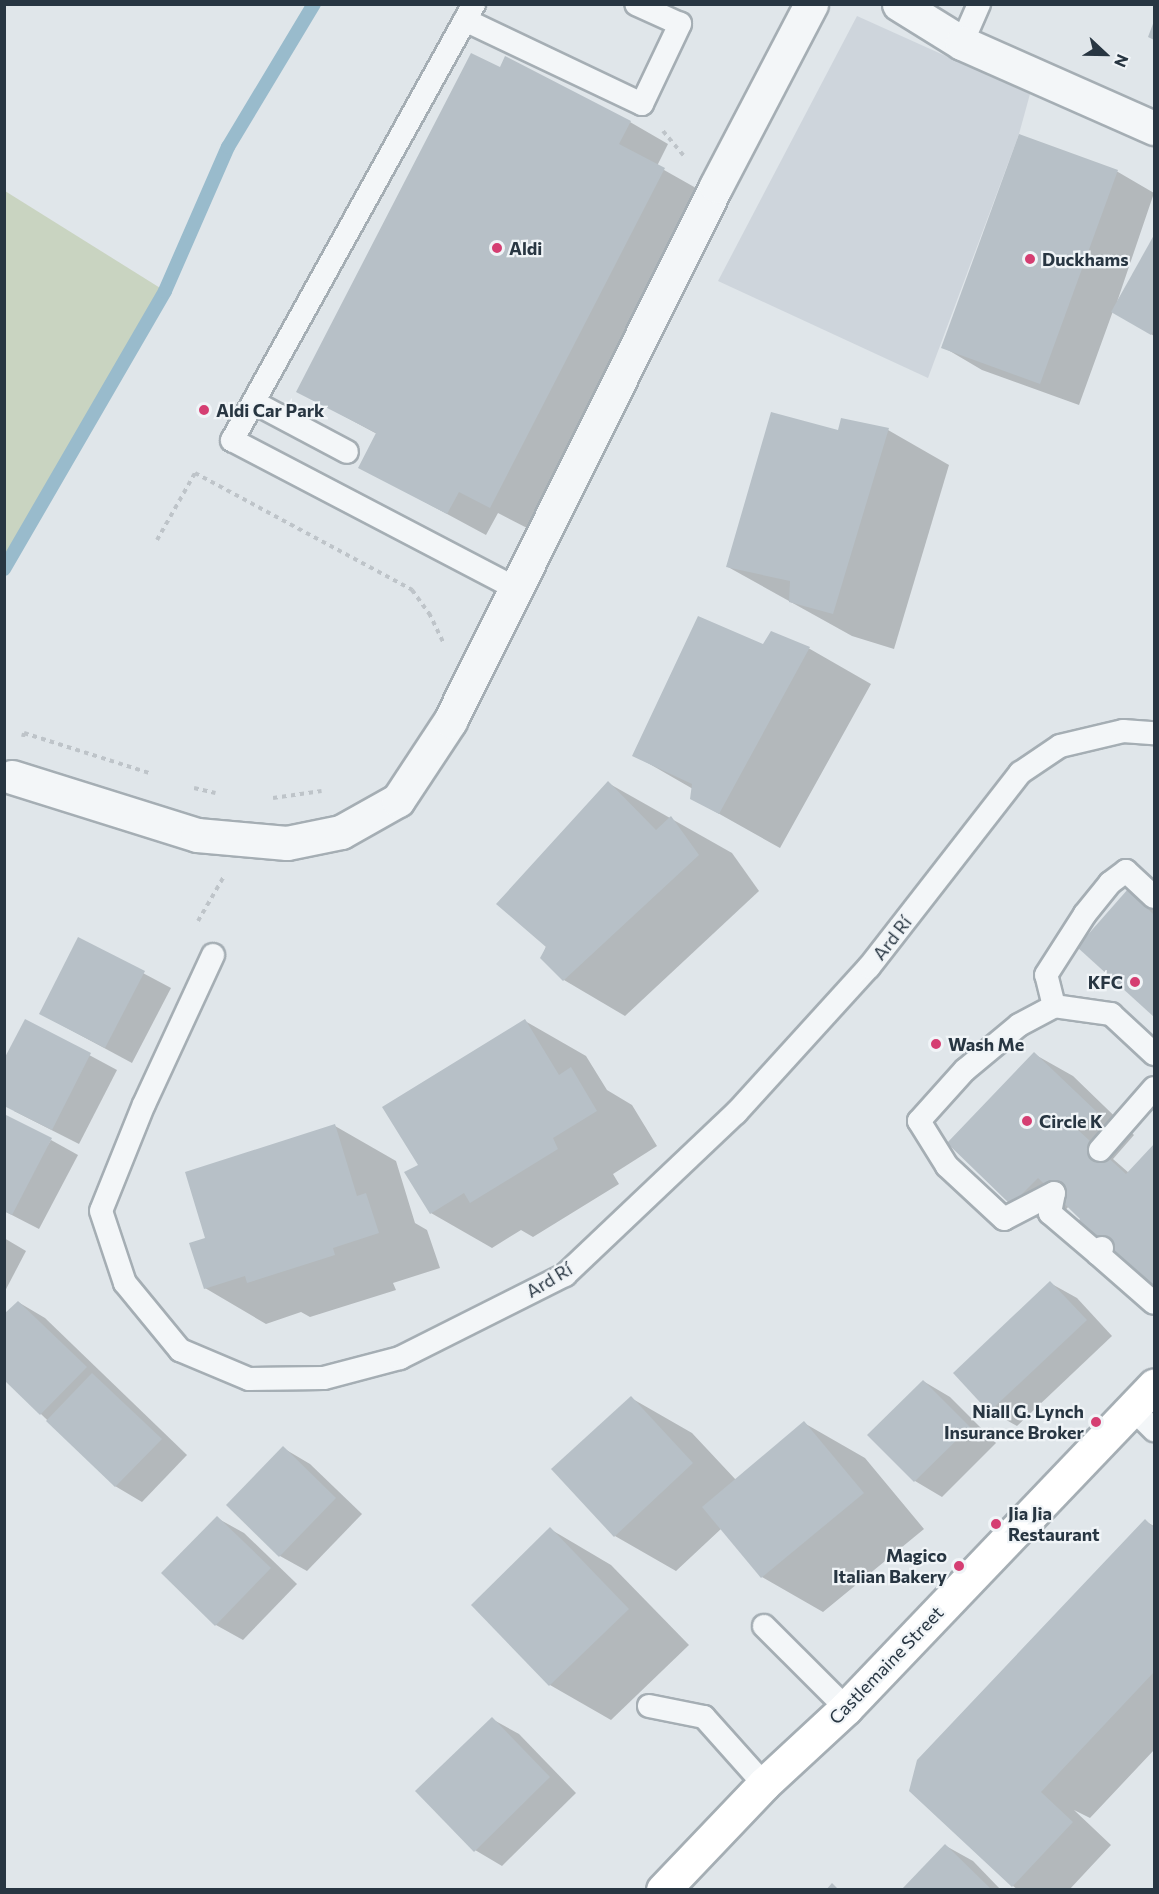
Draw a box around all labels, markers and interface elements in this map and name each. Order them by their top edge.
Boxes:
north arrow [1075,24,1135,84]
text: N [1111,52,1133,70]
place label: Aldi [509,237,542,259]
marker: Aldi [490,241,504,255]
place label: Duckhams [1042,248,1129,270]
marker: Duckhams [1023,252,1037,266]
place label: Aldi Car Park [216,399,324,421]
marker: Aldi Car Park [197,403,211,417]
street label: Ard Rí [868,912,916,964]
place label: KFC [1088,971,1123,993]
marker: KFC [1128,975,1142,989]
place label: Wash Me [948,1033,1024,1055]
marker: Wash Me [929,1037,943,1051]
place label: Circle K [1039,1110,1103,1132]
marker: Circle K [1020,1114,1034,1128]
street label: Ard Rí [522,1258,576,1302]
place label: Niall G. Lynch Insurance Broker [944,1401,1084,1444]
marker: Niall G. Lynch Insurance Broker [1089,1415,1103,1429]
place label: Jia Jia Restaurant [1008,1503,1100,1546]
marker: Jia Jia Restaurant [989,1517,1003,1531]
place label: Magico Italian Bakery [833,1545,947,1588]
marker: Magico Italian Bakery [952,1559,966,1573]
street label: Castlemaine Street [824,1602,948,1728]

